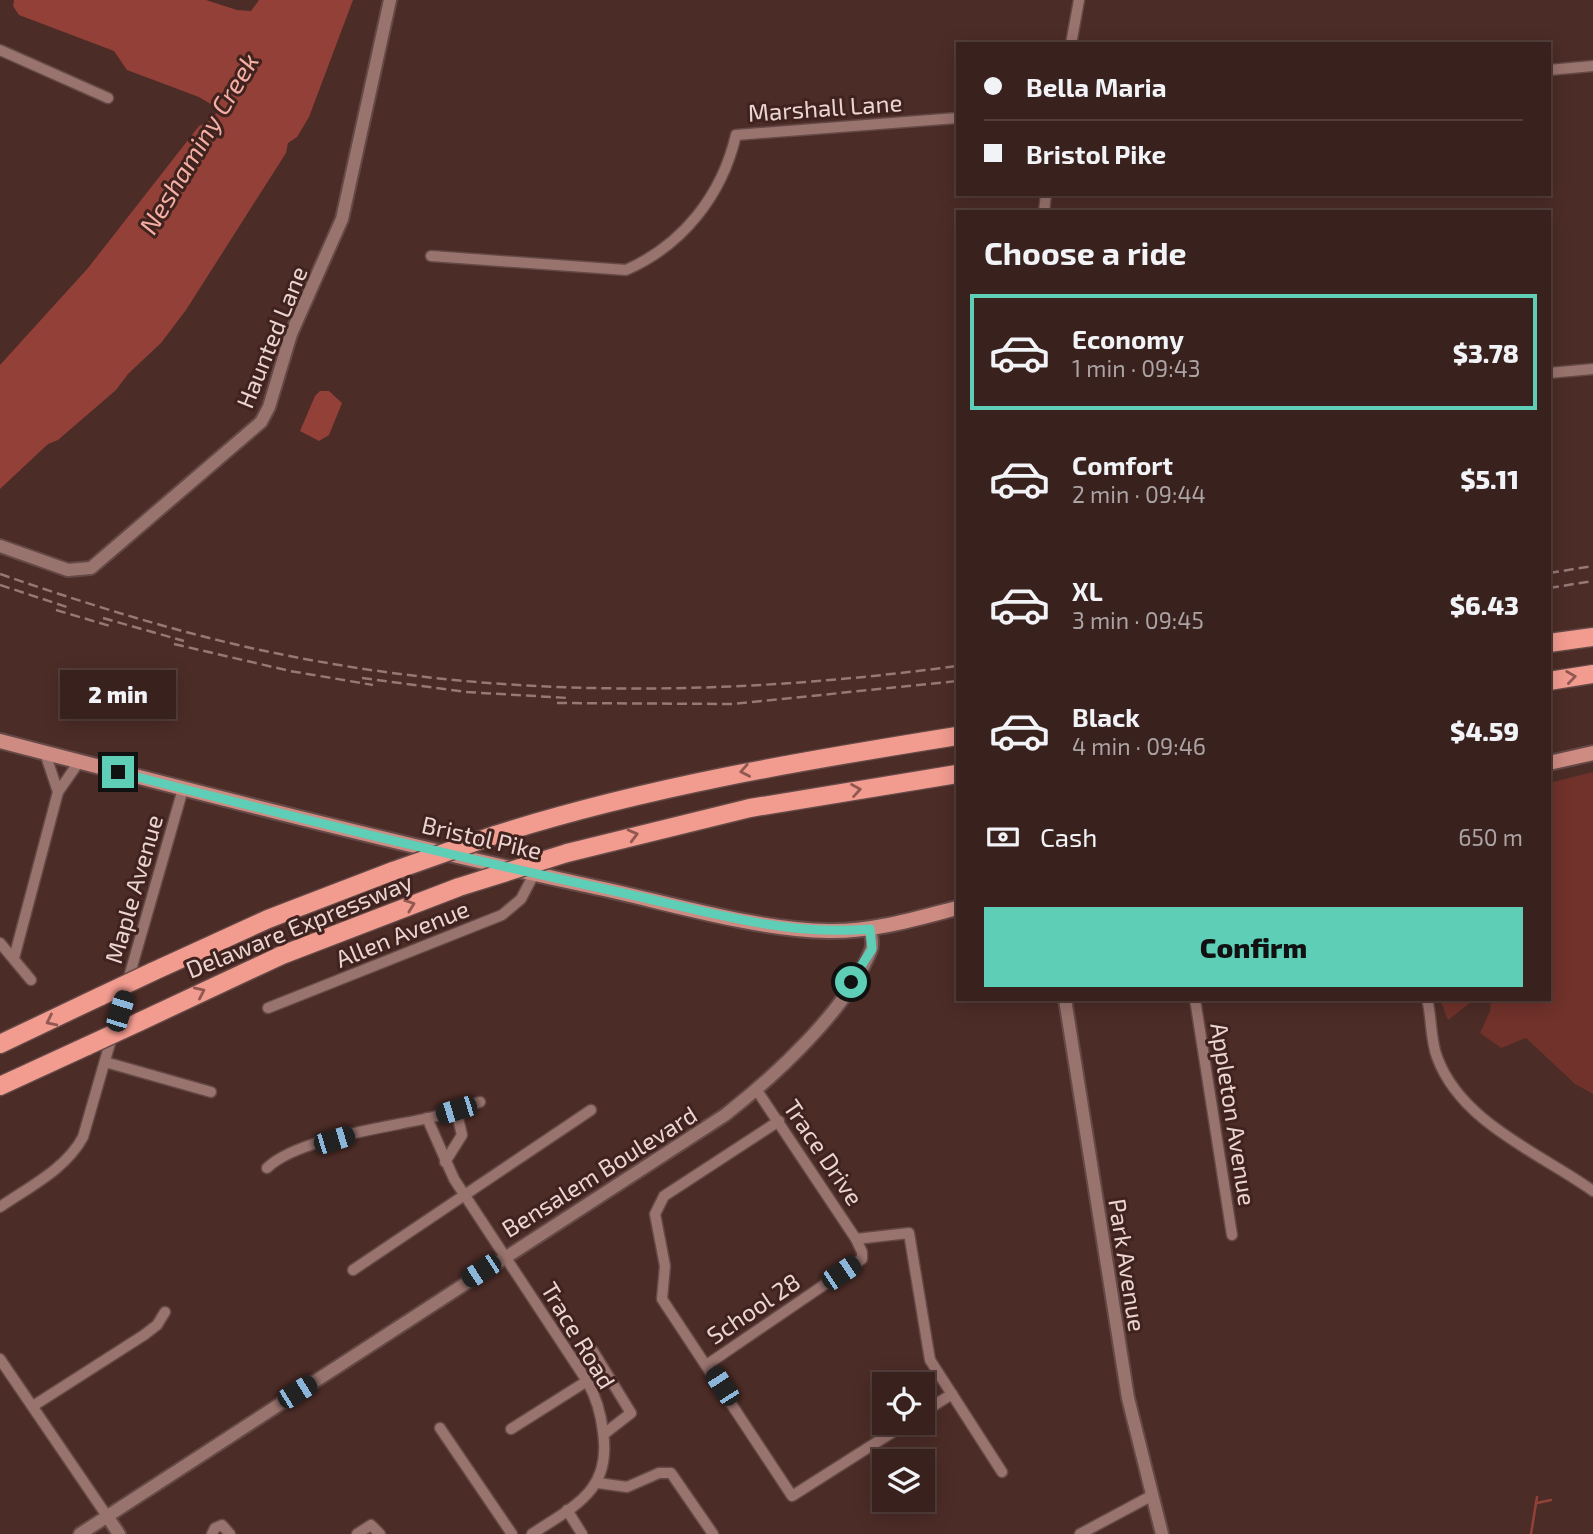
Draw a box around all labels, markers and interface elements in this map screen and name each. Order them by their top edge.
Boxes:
water label: Neshaminy Creek [132,47,265,240]
text: Bella Maria [1026,71,1167,102]
street label: Marshall Lane [747,87,903,127]
text: Bristol Pike [1026,138,1166,169]
text: Choose a ride [984,233,1187,271]
street label: Haunted Lane [229,262,313,412]
icon: car [988,321,1051,384]
text: Economy [1072,323,1184,354]
text: $3.78 [1453,337,1519,368]
text: 1 min · 09:43 [1072,354,1201,382]
icon: car [988,447,1051,510]
text: Comfort [1072,449,1173,480]
text: $5.11 [1460,463,1519,494]
text: 2 min · 09:44 [1072,480,1206,508]
icon: car [988,573,1051,636]
text: XL [1072,575,1103,606]
text: $6.43 [1450,589,1519,620]
text: 3 min · 09:45 [1072,606,1204,634]
callout: 2 min [60,670,176,720]
one-way arrow [1565,670,1577,685]
text: 2 min [88,680,148,708]
icon: car [988,699,1051,762]
text: Black [1072,701,1140,732]
text: $4.59 [1450,715,1519,746]
text: 4 min · 09:46 [1072,732,1206,760]
route end [102,756,134,788]
one-way arrow [739,763,751,778]
one-way arrow [850,783,862,798]
street label: Bristol Pike [419,809,545,865]
street label: Maple Avenue [98,811,168,967]
icon: cash [984,818,1022,856]
text: Cash [1040,821,1097,852]
text: 650 m [1458,823,1523,851]
one-way arrow [627,829,639,843]
street label: Delaware Expressway [181,866,417,984]
street label: Allen Avenue [331,893,473,973]
one-way arrow [403,899,415,913]
button: Confirm [984,907,1523,987]
route start [835,966,867,998]
one-way arrow [193,986,205,1000]
car [104,988,137,1034]
one-way arrow [46,1012,58,1026]
street label: Appleton Avenue [1205,1021,1263,1207]
car [433,1094,480,1126]
street label: Trace Drive [778,1094,870,1210]
street label: Bensalem Boulevard [496,1099,702,1243]
car [311,1124,358,1156]
street label: Park Avenue [1103,1197,1153,1333]
car [458,1251,505,1291]
car [818,1253,865,1293]
street label: School 28 [701,1266,805,1350]
street label: Trace Road [536,1276,622,1394]
car [702,1363,743,1409]
car [274,1372,321,1412]
map controls [872,1372,935,1512]
button: locate [872,1372,935,1435]
button: layers [872,1449,935,1512]

